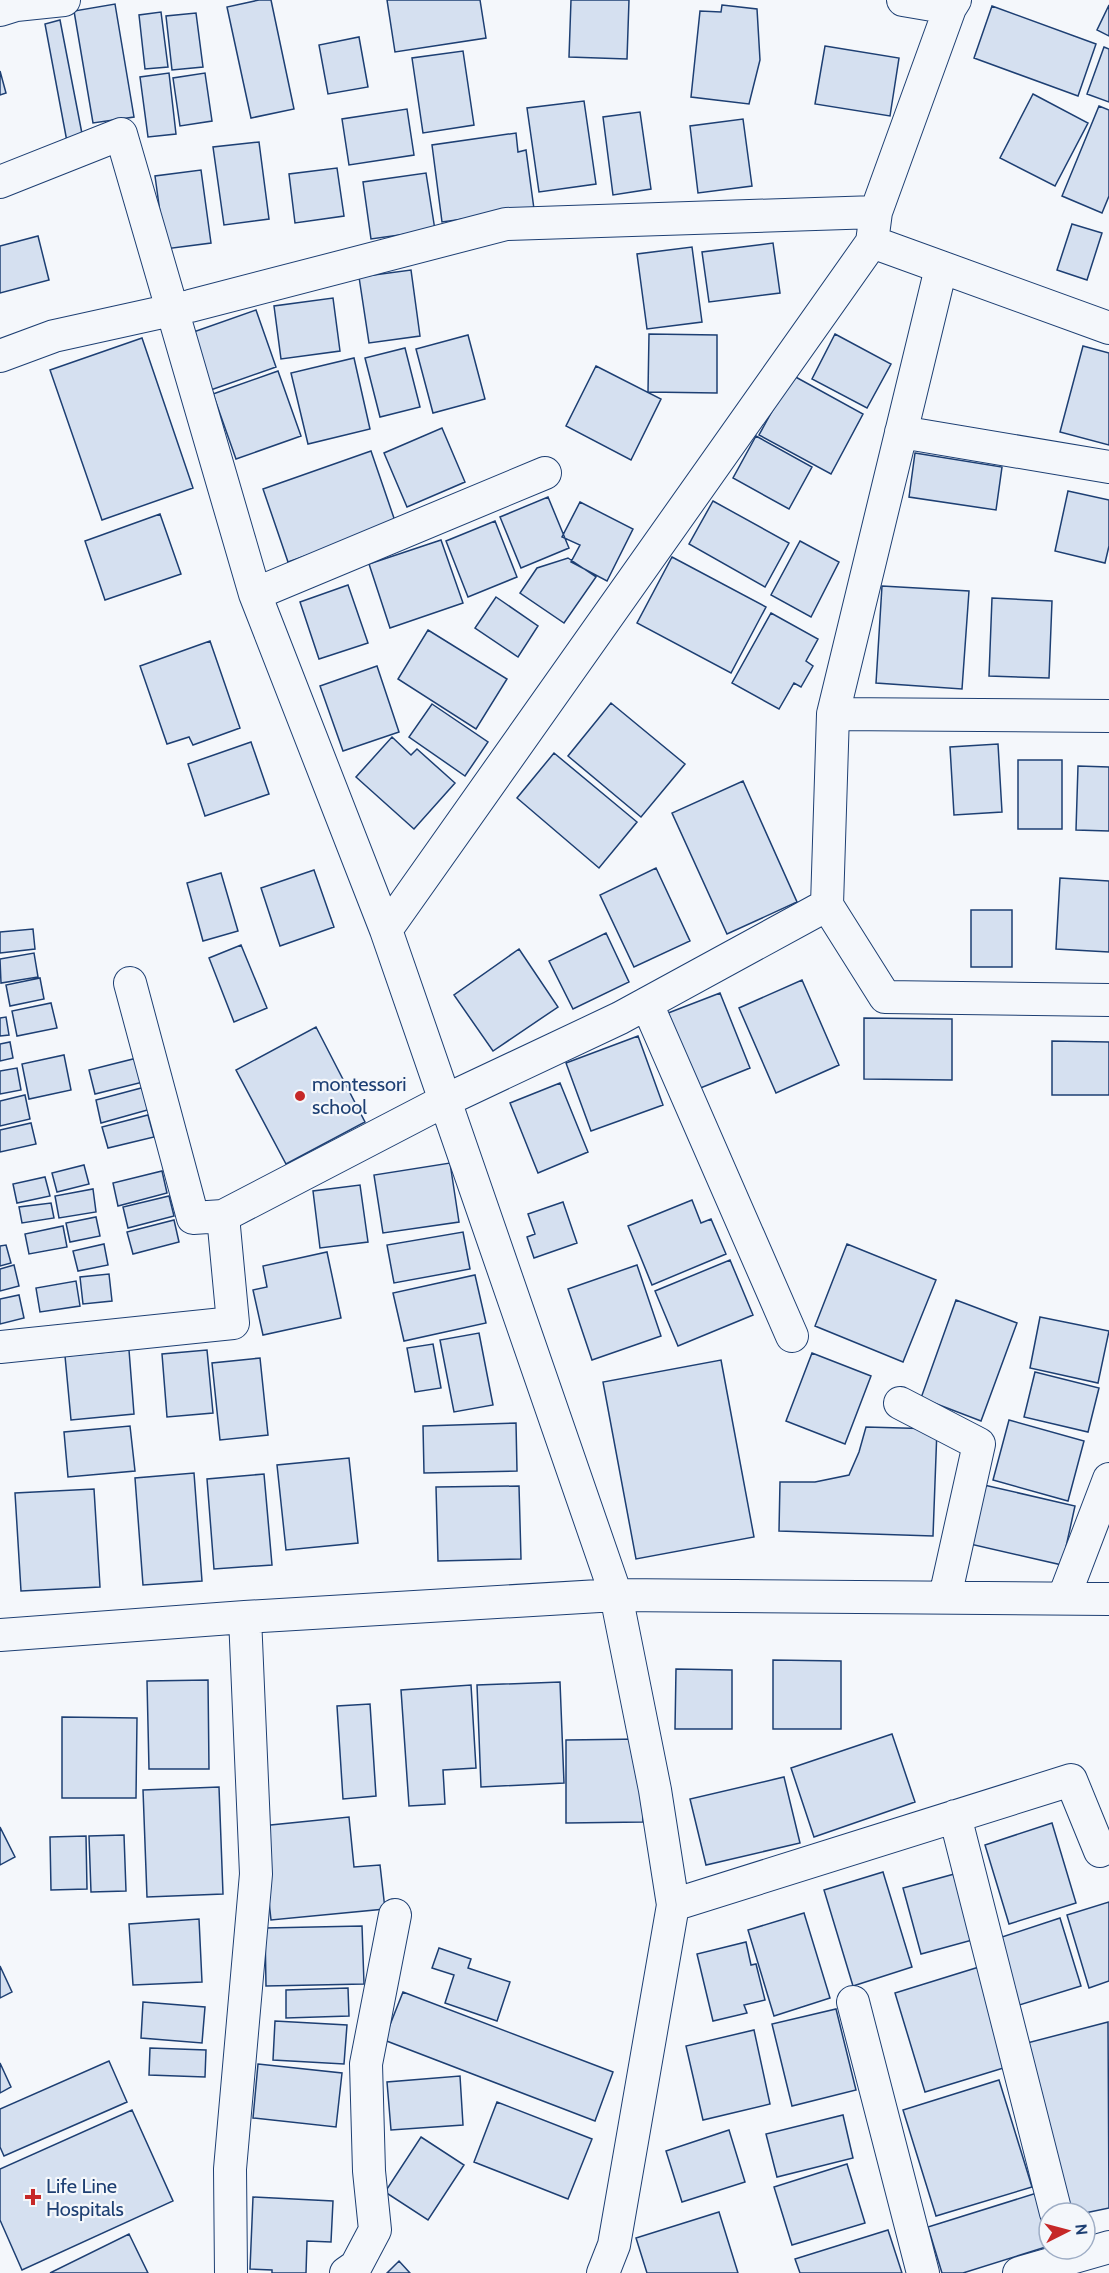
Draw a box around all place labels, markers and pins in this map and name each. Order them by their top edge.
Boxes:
place label: montessori school [312,1072,407,1119]
marker: montessori school [293,1089,307,1103]
place label: Life Line Hospitals [46,2174,124,2221]
marker: Life Line Hospitals [24,2188,42,2206]

